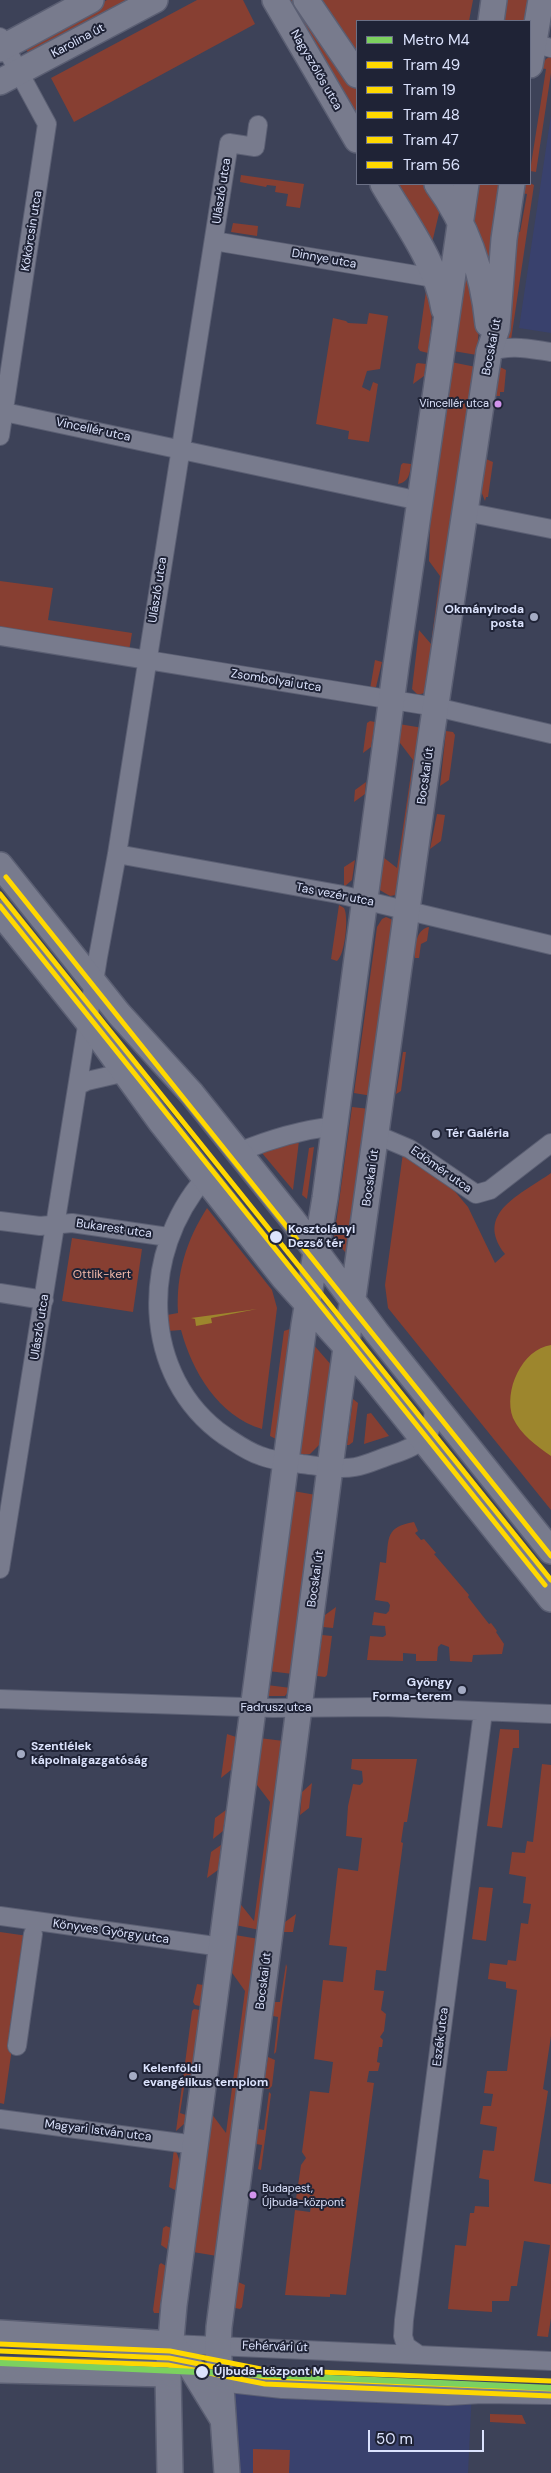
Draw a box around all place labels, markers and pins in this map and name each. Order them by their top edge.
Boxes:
place label: Vincellér utca [419,397,489,411]
marker: Vincellér utca [493,399,503,409]
place label: Okmányiroda posta [445,603,524,631]
marker: Okmányiroda posta [528,611,540,623]
place label: Tér Galéria [446,1127,509,1141]
marker: Tér Galéria [430,1128,442,1140]
place label: Kosztolányi Dezső tér [288,1223,355,1251]
marker: Kosztolányi Dezső tér [268,1229,284,1245]
place label: Gyöngy Forma-terem [373,1676,452,1704]
marker: Gyöngy Forma-terem [456,1684,468,1696]
place label: Szentlélek kápolnaigazgatóság [31,1740,148,1768]
marker: Szentlélek kápolnaigazgatóság [15,1748,27,1760]
place label: Kelenföldi evangélikus templom [143,2062,268,2090]
marker: Kelenföldi evangélikus templom [127,2070,139,2082]
place label: Budapest, Újbuda-központ [262,2182,345,2208]
marker: Budapest, Újbuda-központ [248,2190,258,2200]
marker: Újbuda-központ M [194,2364,210,2380]
place label: Újbuda-központ M [214,2365,323,2379]

